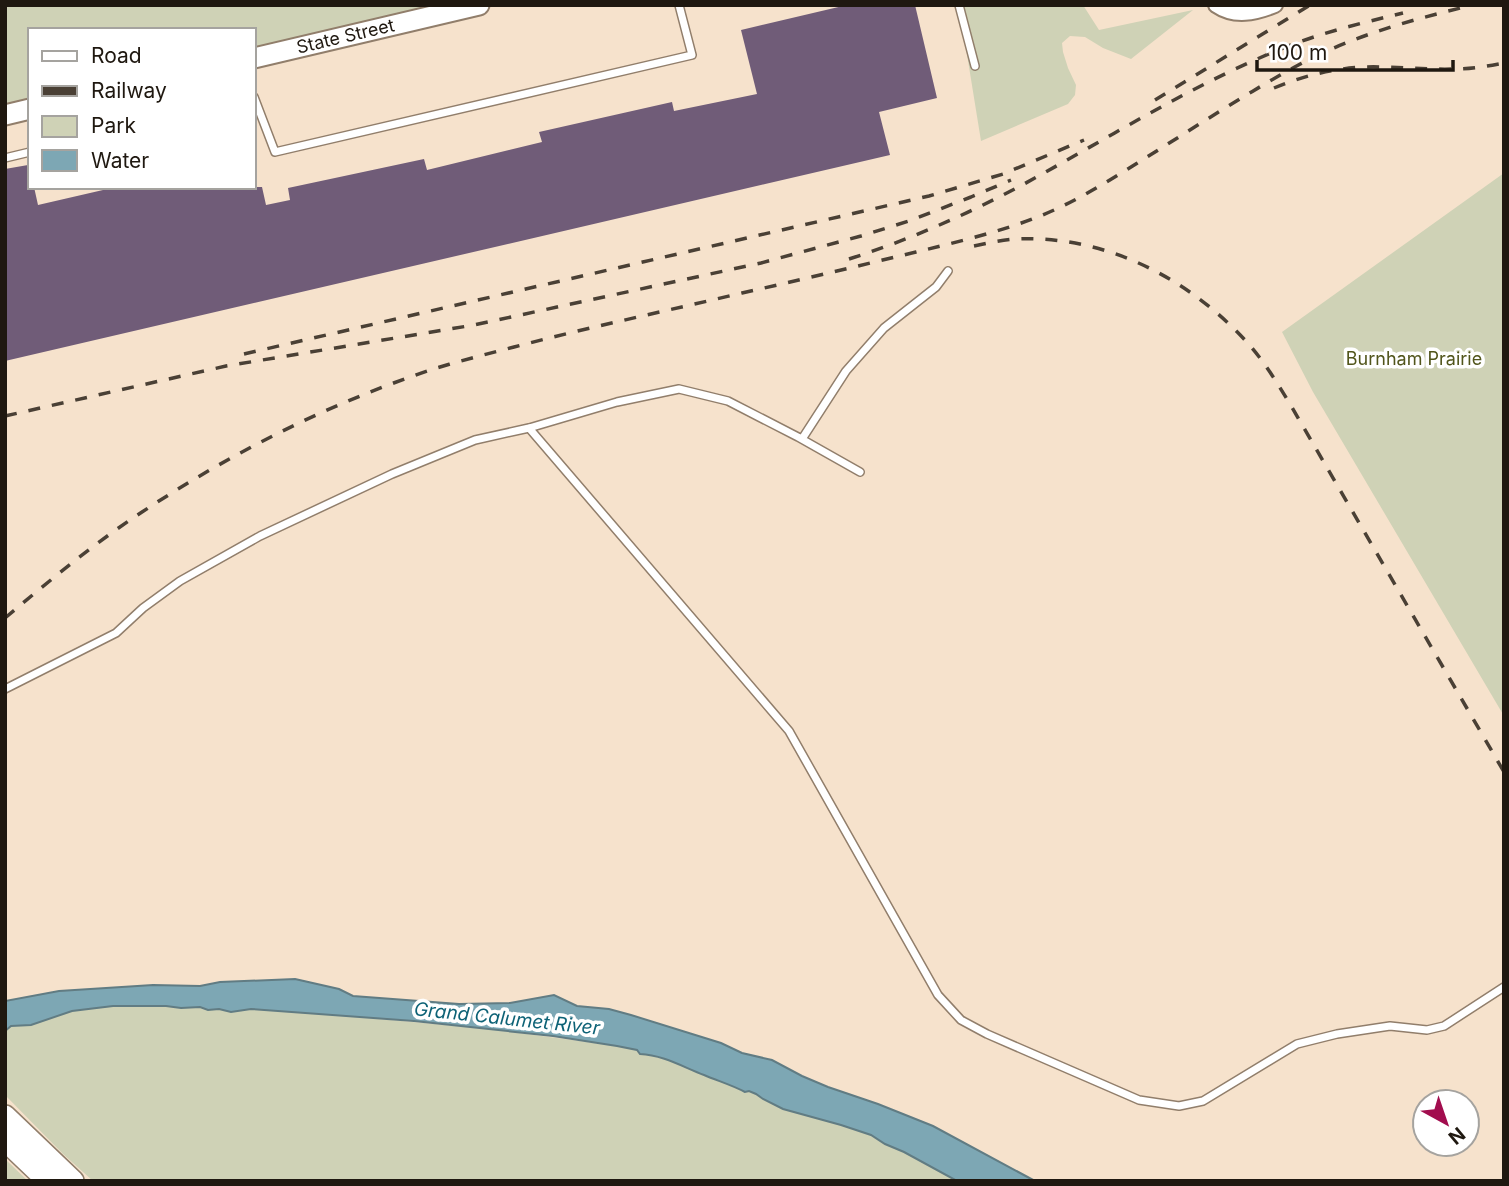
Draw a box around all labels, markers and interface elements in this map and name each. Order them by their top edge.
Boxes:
street label: State Street [294,14,396,58]
legend [28,28,256,189]
scale bar [1257,28,1453,72]
text: 100 m [1268,40,1327,65]
text: Road [91,43,142,68]
text: Railway [91,78,167,103]
text: Park [91,113,136,138]
text: Water [91,148,149,173]
park label: Burnham Prairie [1346,348,1482,369]
water label: Grand Calumet River [413,997,602,1040]
north arrow [1411,1088,1481,1158]
text: N [1444,1122,1470,1149]

